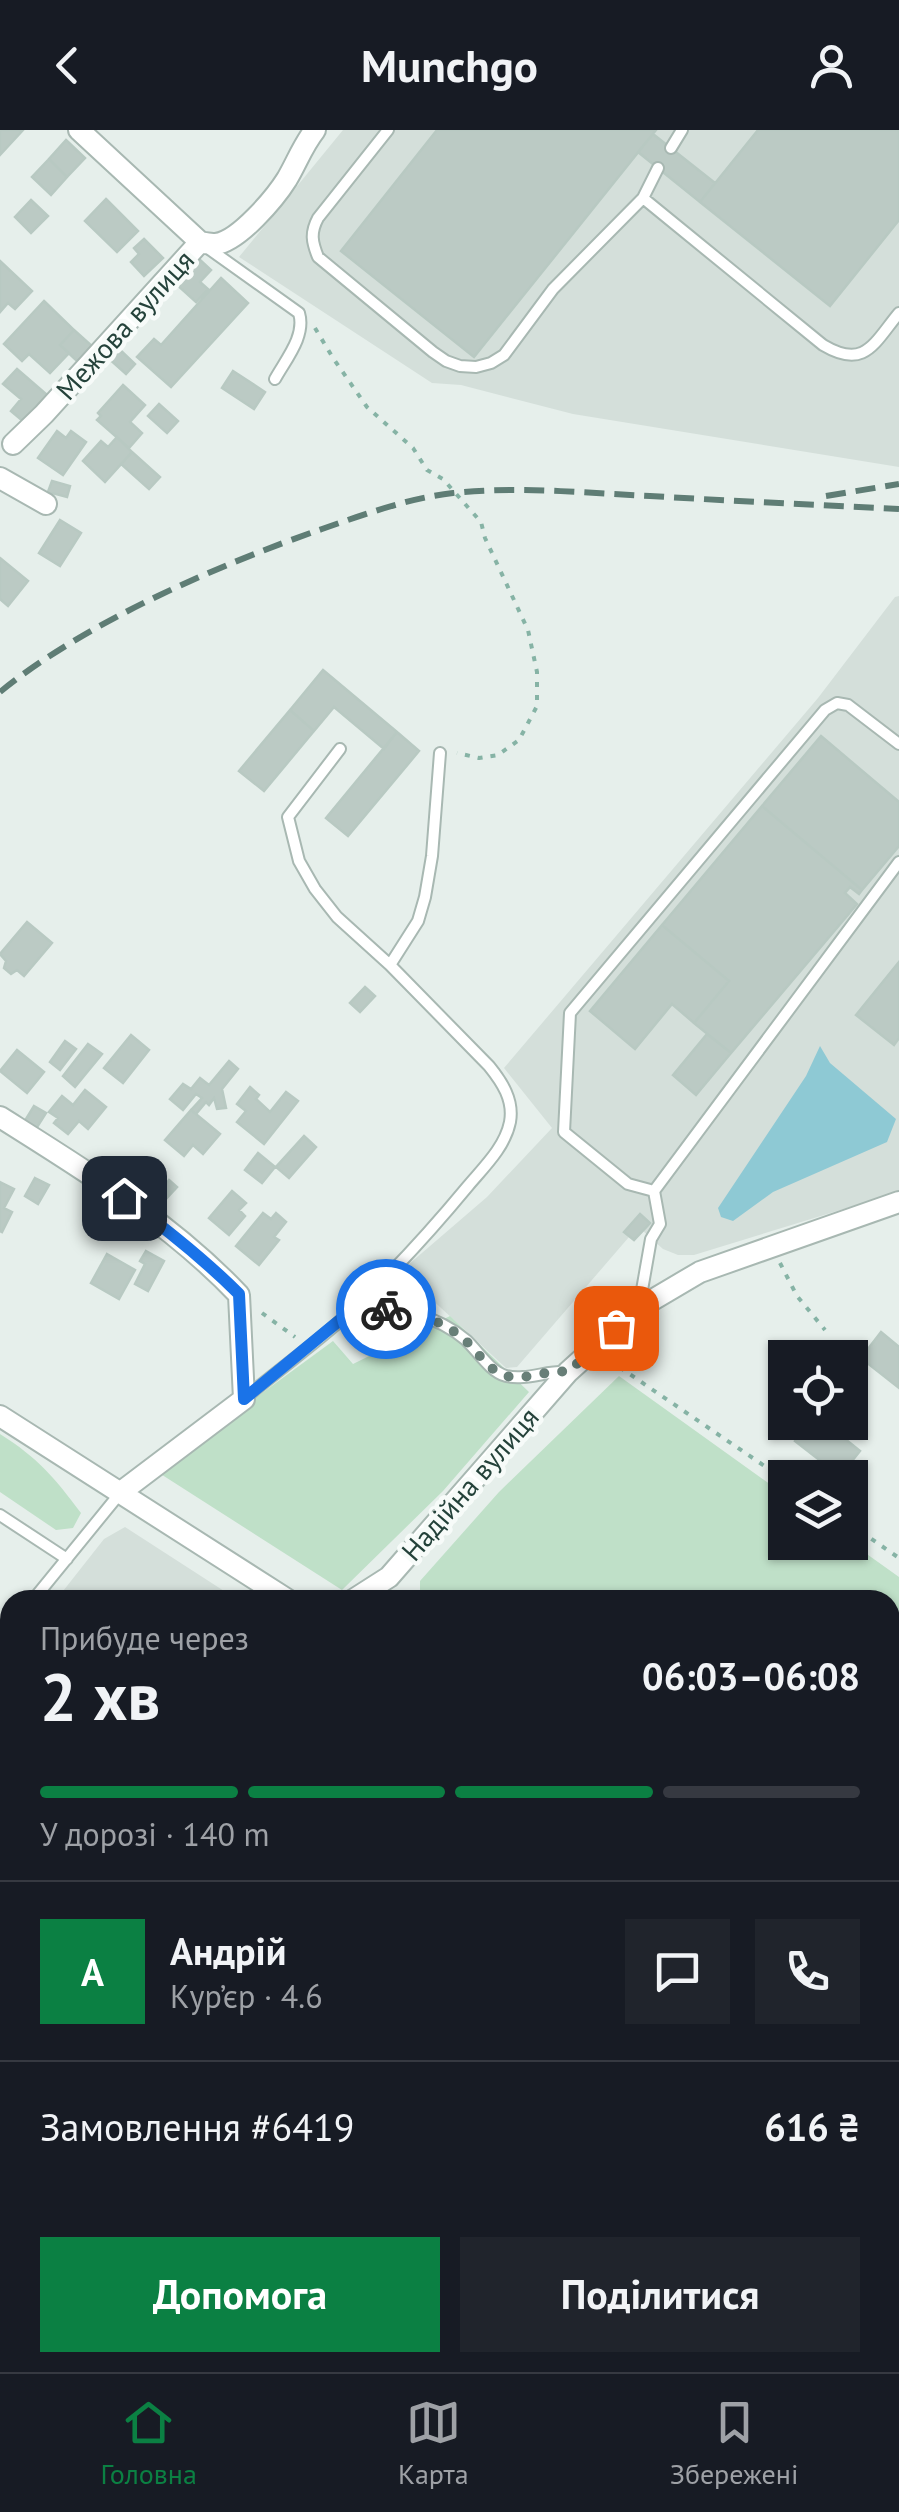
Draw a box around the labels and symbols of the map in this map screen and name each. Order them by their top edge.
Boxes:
street label: Межова вулиця [47,242,202,407]
pin [82,1156,167,1241]
courier [336,1259,436,1359]
pin [574,1286,659,1371]
street label: Надійна вулиця [393,1399,546,1568]

